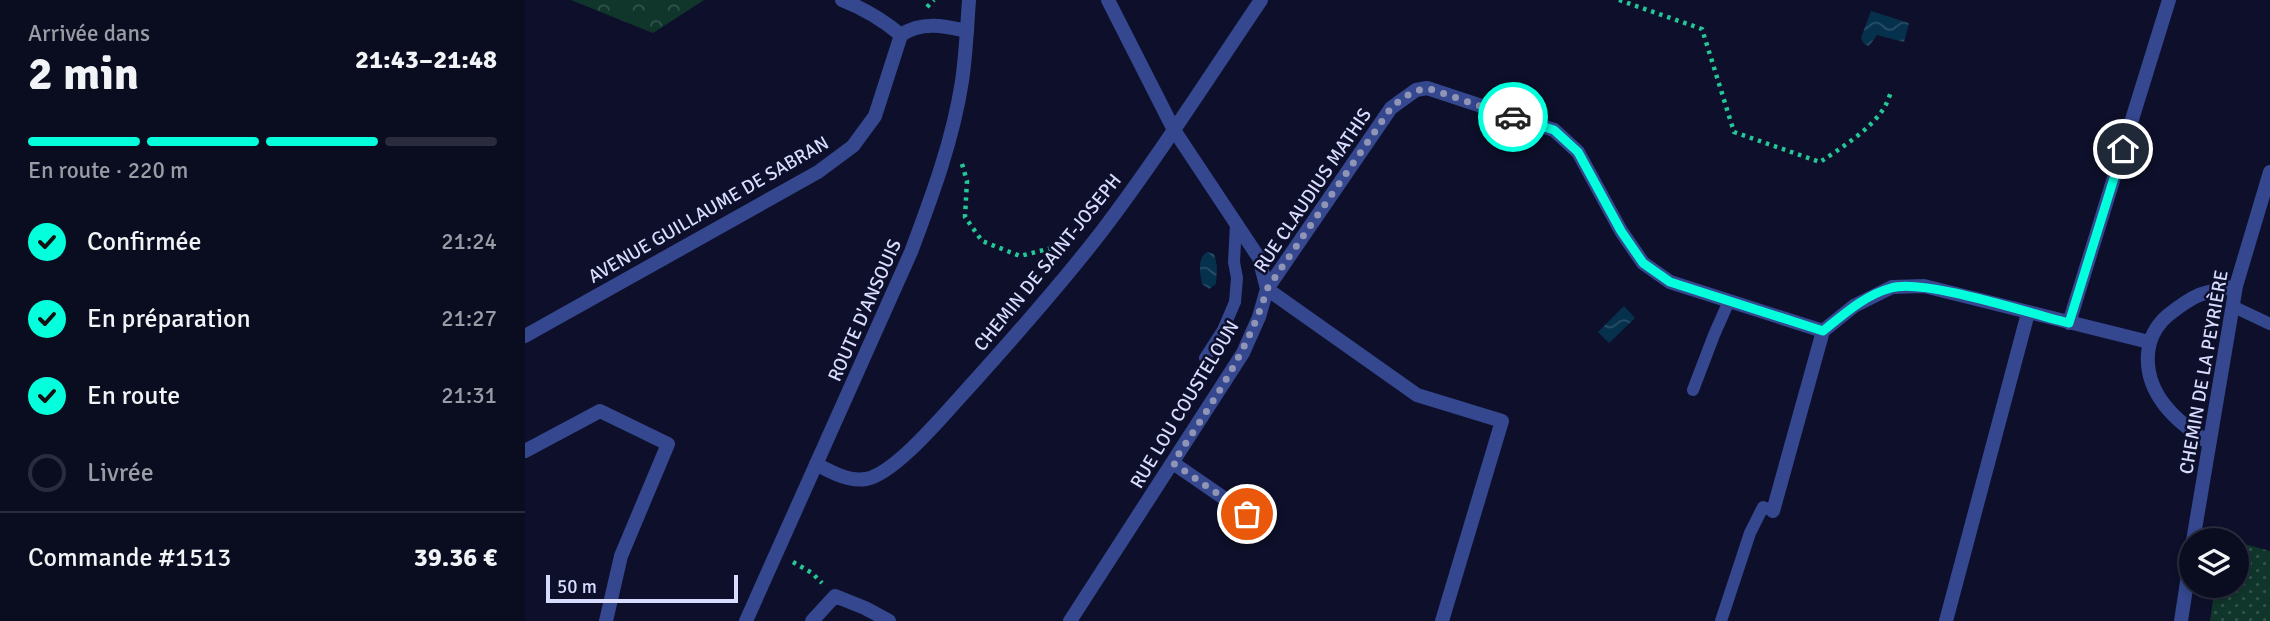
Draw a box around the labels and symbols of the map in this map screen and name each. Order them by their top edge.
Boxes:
courier [1478,82,1548,152]
street label: RUE CLAUDIUS MATHIS [1249,104,1377,277]
pin [2093,119,2153,179]
street label: AVENUE GUILLAUME DE SABRAN [584,131,833,289]
street label: CHEMIN DE SAINT-JOSEPH [969,169,1127,356]
street label: ROUTE D'ANSOUIS [823,236,907,385]
street label: CHEMIN DE LA PEYRIÈRE [2174,268,2234,476]
street label: RUE LOU COUSTELOUN [1125,316,1245,493]
pin [1217,484,1277,544]
scale bar [546,572,739,604]

